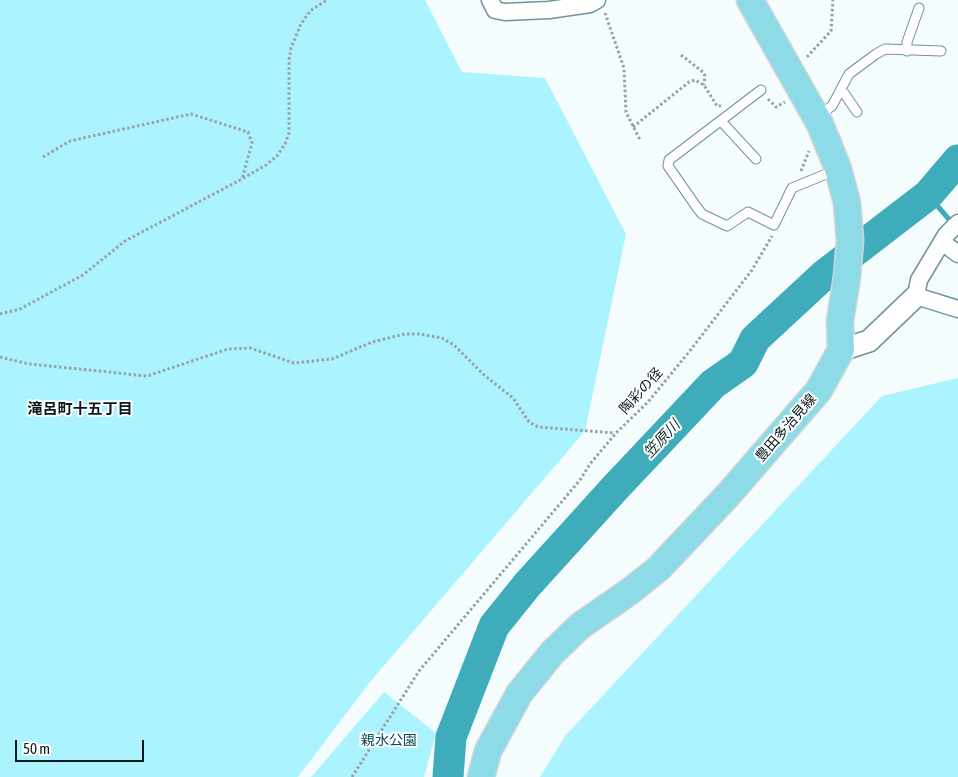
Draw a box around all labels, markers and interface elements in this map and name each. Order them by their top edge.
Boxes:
street label: 陶彩の径 [616,365,666,417]
street label: 豊田多治見線 [752,391,820,465]
district label: 滝呂町十五丁目 [28,400,132,418]
water label: 笠原川 [640,416,684,462]
scale bar [18,730,146,762]
park label: 親水公園 [361,733,417,749]
text: 50 m [23,740,50,757]

